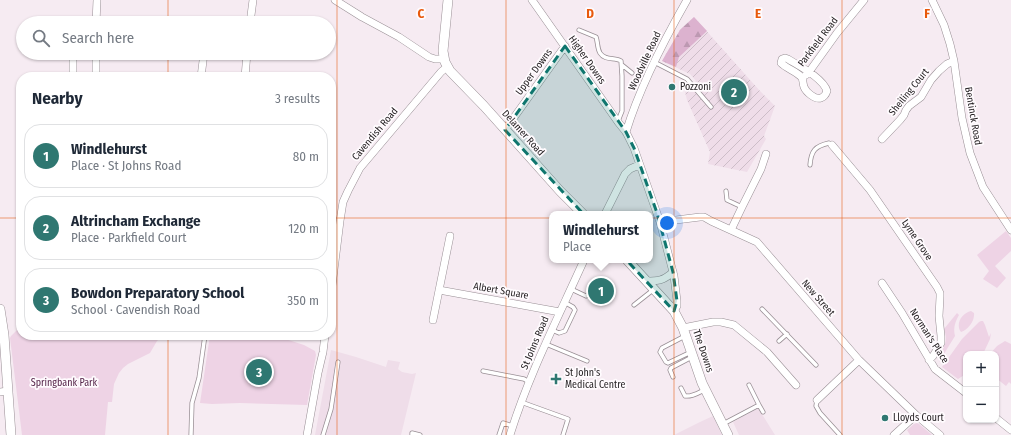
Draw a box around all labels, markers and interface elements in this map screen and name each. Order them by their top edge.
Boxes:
text: C [418,6,425,21]
text: D [586,6,594,21]
text: E [755,6,761,21]
text: F [924,6,930,21]
street label: Parkfield Road [795,15,841,69]
search box [16,16,336,60]
icon: search [30,27,52,49]
text: Search here [62,29,134,47]
street label: Woodville Road [626,30,664,92]
street label: Higher Downs [566,33,608,87]
street label: Upper Downs [513,46,555,98]
street label: Sheiling Court [886,65,932,118]
pin: 2 [721,77,747,107]
place label: Pozzoni [680,81,711,93]
marker: Pozzoni [667,82,677,92]
street label: Bentinck Road [962,86,984,146]
text: Nearby [32,88,83,109]
text: 3 results [275,91,320,106]
street label: Cavendish Road [350,105,400,163]
street label: Delamer Road [499,108,547,158]
text: Windlehurst [71,140,147,158]
text: 1 [43,149,49,164]
text: 80 m [293,149,319,164]
text: Place · St Johns Road [71,158,181,173]
popup [549,211,653,263]
text: Altrincham Exchange [71,212,201,230]
your location [657,213,677,233]
street label: Lyme Grove [899,217,935,263]
text: 2 [43,221,49,236]
text: 120 m [288,221,319,236]
text: Windlehurst [563,221,639,239]
text: Place · Parkfield Court [71,230,186,245]
text: Place [563,239,591,254]
pin: 1 [588,276,614,306]
street label: New Street [799,277,838,319]
street label: Albert Square [472,280,530,302]
text: Bowdon Preparatory School [71,284,244,302]
text: 3 [43,293,49,308]
text: 350 m [287,293,319,308]
text: School · Cavendish Road [71,302,200,317]
street label: Norman's Place [907,306,951,366]
street label: St Johns Road [518,315,552,371]
street label: The Downs [690,328,716,374]
map controls [963,351,999,423]
button: + [963,351,999,387]
pin: 3 [246,357,272,387]
place label: St John's Medical Centre [565,367,625,391]
marker: St John's Medical Centre [550,373,562,385]
park label: Springbank Park [31,377,98,389]
button: − [963,387,999,423]
place label: Lloyds Court [893,412,944,424]
marker: Lloyds Court [880,413,890,423]

